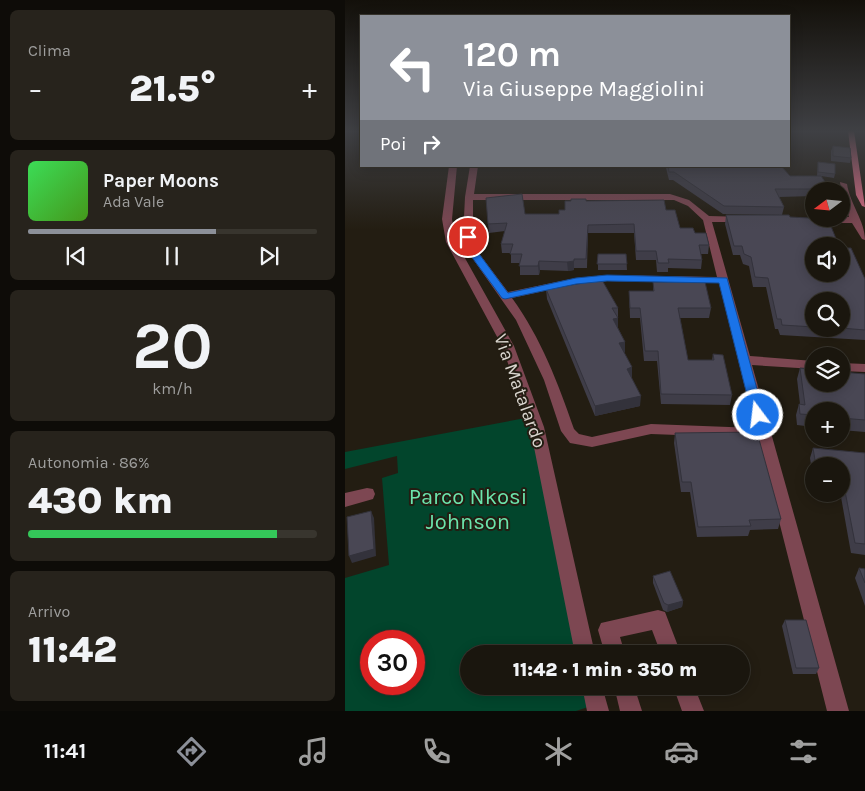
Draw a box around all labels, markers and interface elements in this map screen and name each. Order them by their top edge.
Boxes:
text: 120 m [463,34,561,75]
icon: left [380,35,445,100]
text: Clima [28,41,71,60]
text: 21.5° [129,66,216,111]
text: − [28,72,43,105]
text: + [302,72,317,105]
text: Via Giuseppe Maggiolini [463,76,705,102]
icon: right [417,130,445,158]
text: Poi [380,133,407,155]
text: Paper Moons [103,170,219,192]
north arrow [805,182,850,228]
map controls [805,182,850,502]
text: Ada Vale [103,192,164,211]
pin [447,216,489,258]
icon: arrive [454,223,482,251]
button: sound [805,237,850,282]
icon: previous [62,242,90,270]
icon: pause [158,242,186,270]
icon: next [255,242,283,270]
button: search [805,292,850,337]
text: 20 [132,308,213,384]
street label: Via Matalardo [489,331,551,451]
button: layers [805,347,850,392]
text: km/h [152,379,193,398]
position arrow [731,388,783,440]
button: + [805,402,850,447]
text: Autonomia · 86% [28,453,150,472]
button: − [805,457,850,502]
text: 430 km [28,478,173,523]
park label: Parco Nkosi Johnson [409,484,527,535]
text: Arrivo [28,602,70,621]
text: 11:42 [28,627,117,672]
speed limit sign: 30 [360,630,425,695]
text: 11:42 · 1 min · 350 m [513,659,697,681]
icon: directions [174,734,209,769]
icon: music [296,734,331,769]
icon: phone [419,734,454,769]
icon: climate [541,734,576,769]
icon: car [664,734,699,769]
icon: filters [786,734,821,769]
text: 11:41 [44,738,86,764]

